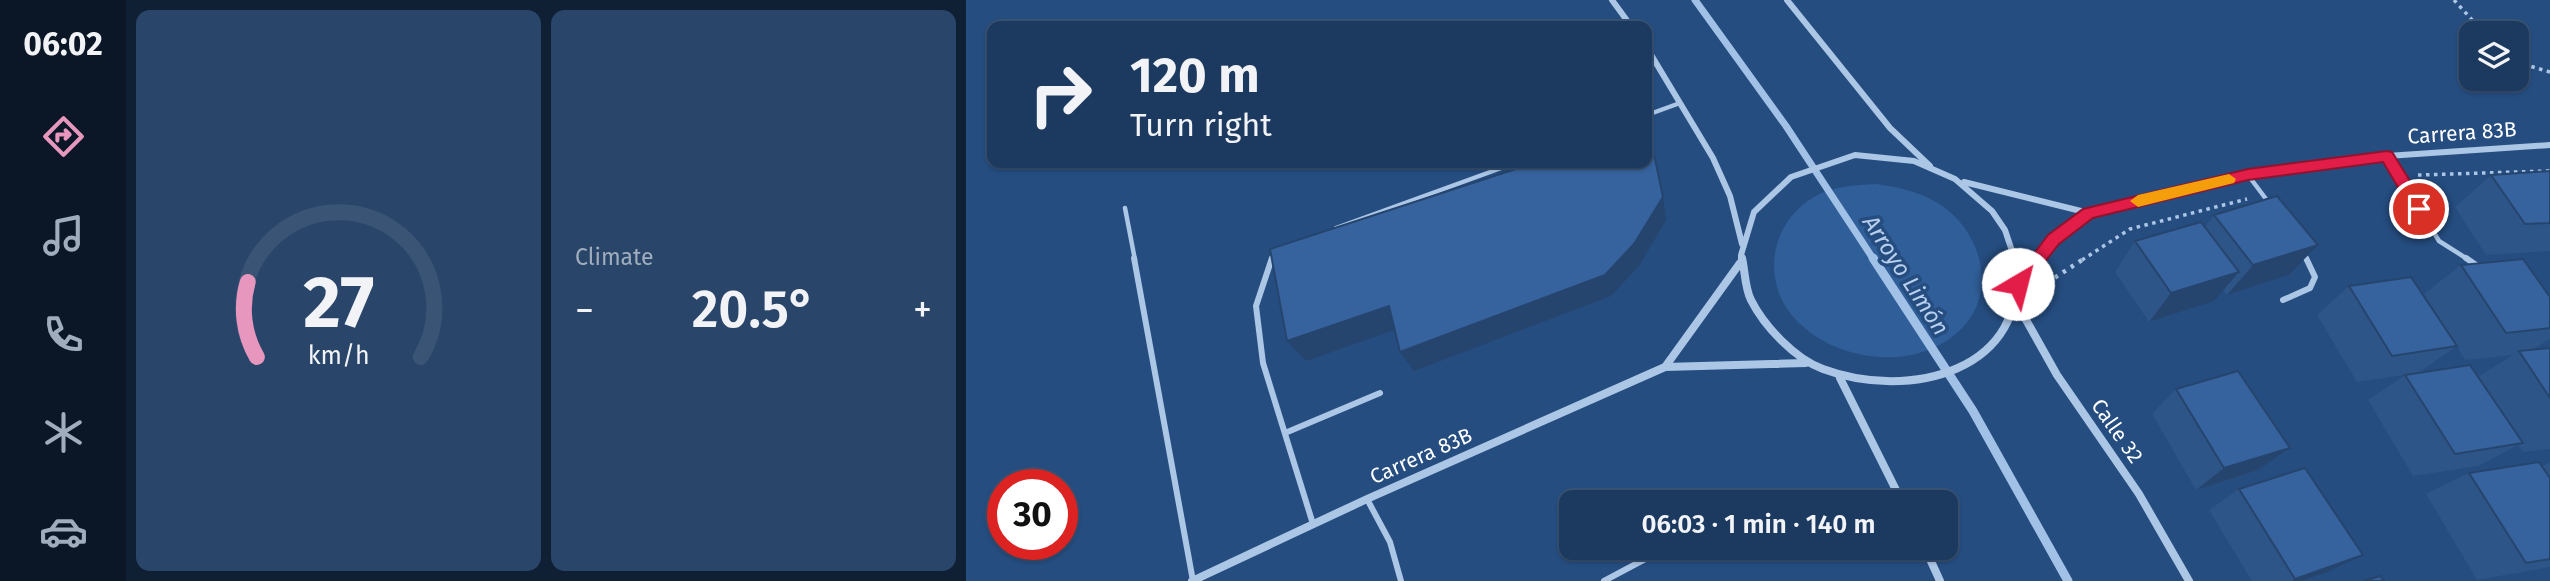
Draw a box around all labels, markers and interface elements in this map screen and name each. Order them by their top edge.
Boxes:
map controls [2459,21,2529,91]
button: layers [2459,21,2529,91]
text: 06:02 [23,25,103,63]
text: 120 m [1130,46,1260,105]
icon: right [1015,49,1106,140]
text: Turn right [1130,106,1272,144]
icon: directions [39,112,88,161]
street label: Carrera 83B [2407,116,2517,150]
pin [2389,179,2449,239]
icon: arrive [2400,190,2438,228]
water label: Arroyo Limón [1856,209,1955,340]
icon: music [39,211,88,260]
text: Climate [575,243,654,271]
position arrow [1981,247,2055,321]
text: 27 [303,259,374,346]
text: 20.5° [692,278,815,341]
text: − [575,287,594,333]
text: + [913,287,932,333]
icon: phone [39,310,88,359]
text: km/h [308,340,369,370]
street label: Calle 32 [2086,394,2148,468]
icon: climate [39,408,88,457]
street label: Carrera 83B [1366,422,1476,490]
speed limit sign: 30 [987,469,1078,560]
icon: car [39,507,88,556]
text: 06:03 · 1 min · 140 m [1641,509,1876,540]

